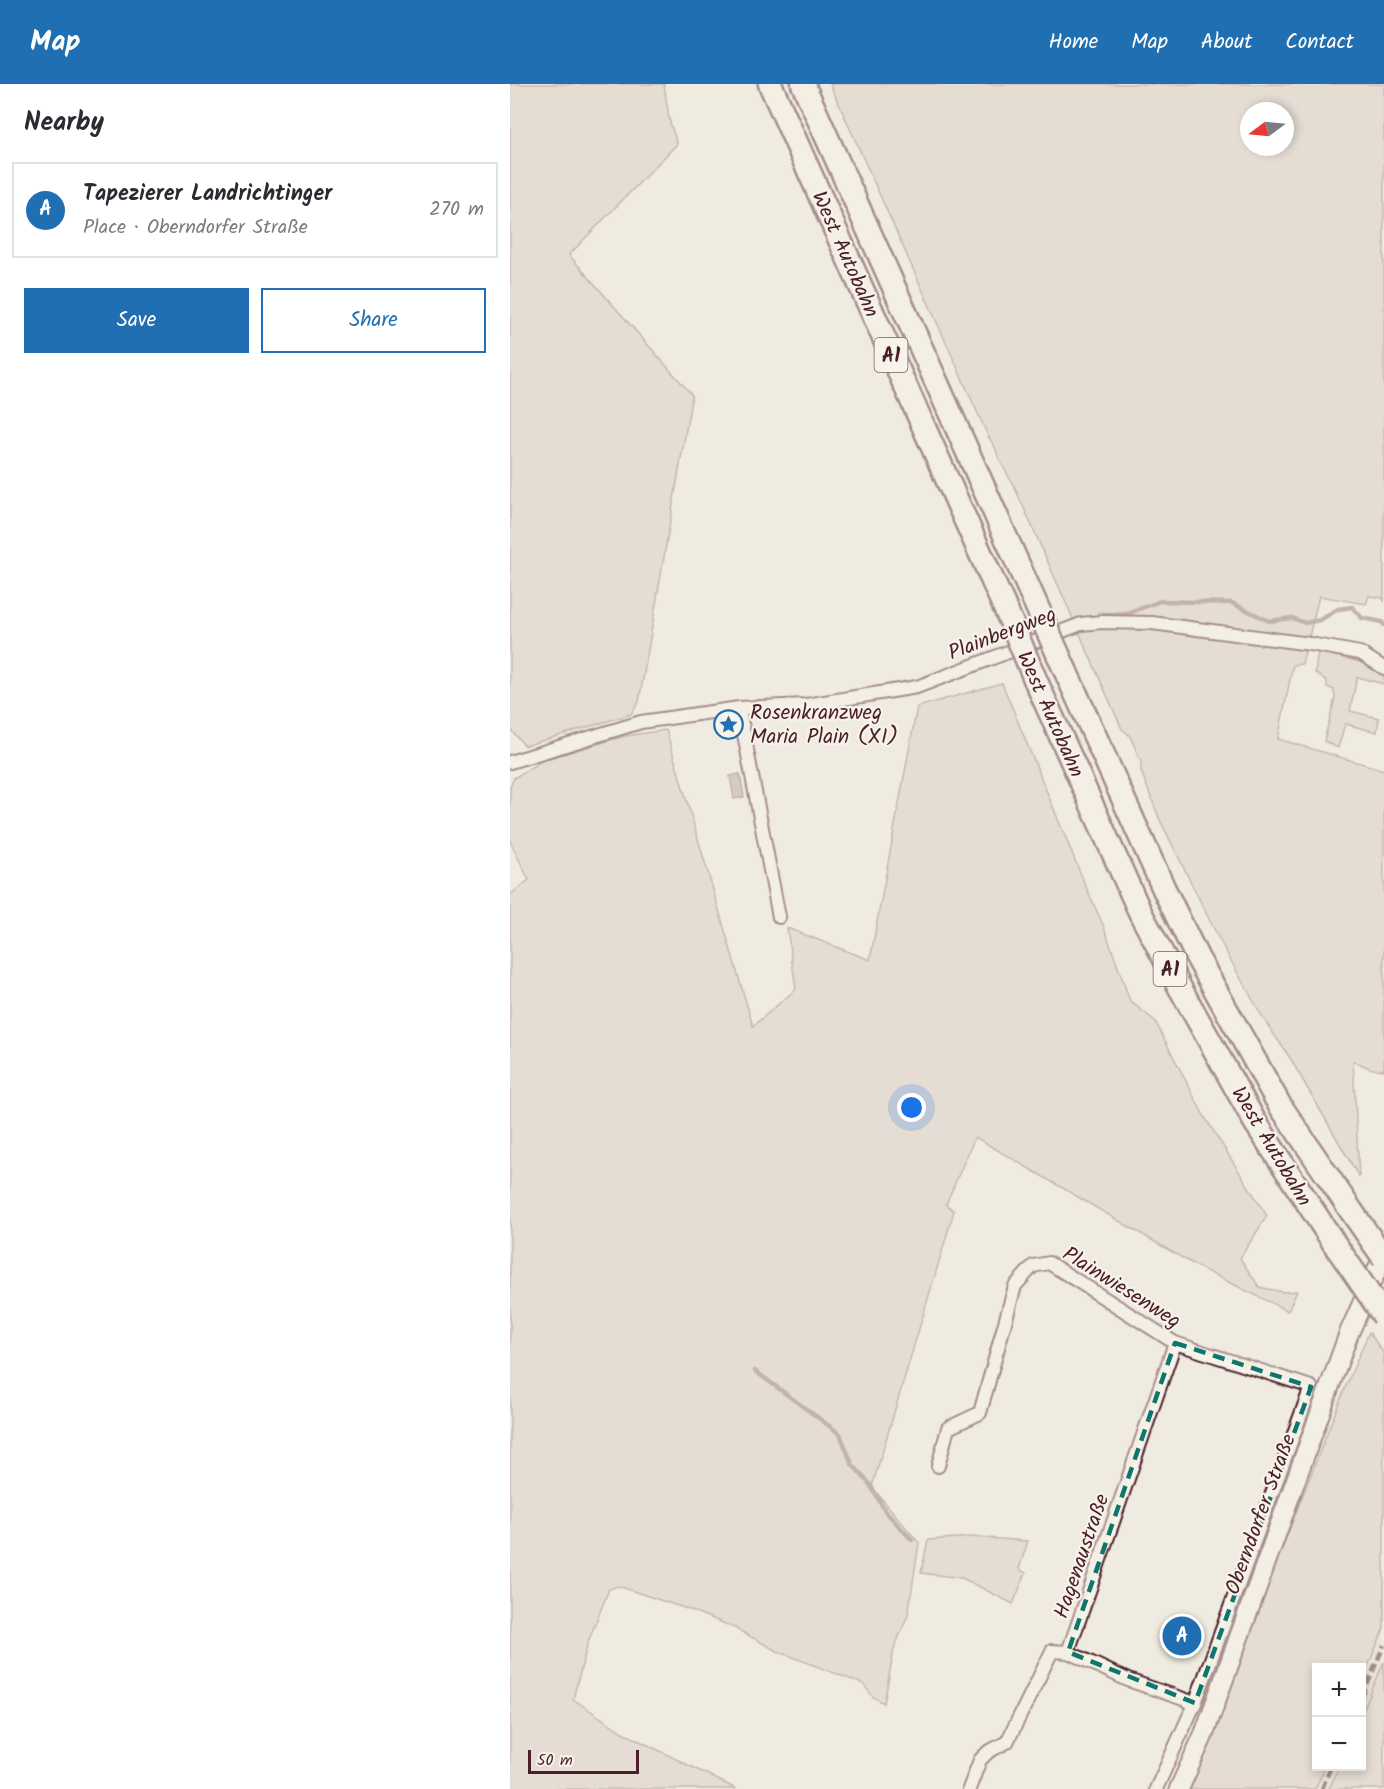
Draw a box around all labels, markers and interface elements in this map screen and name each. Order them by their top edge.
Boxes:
text: Map [30,20,81,65]
text: Home [1049,26,1098,59]
text: Map [1131,26,1168,59]
text: About [1201,26,1252,59]
text: Contact [1285,26,1354,59]
text: Nearby [24,102,104,144]
north arrow [1240,102,1294,156]
text: Tapezierer Landrichtinger [83,177,332,212]
street label: West Autobahn [802,186,887,323]
text: A [39,194,52,226]
text: 270 m [429,194,484,226]
text: Place · Oberndorfer Straße [83,212,308,244]
button: Save [24,288,249,353]
button: Share [261,288,486,353]
road number: A1 [874,338,908,372]
street label: Plainbergweg [944,599,1061,670]
street label: West Autobahn [1007,646,1092,783]
place label: Rosenkranzweg Maria Plain (XI) [750,697,898,754]
place icon: Rosenkranzweg Maria Plain (XI) [713,708,745,740]
road number: A1 [1154,952,1186,986]
street label: West Autobahn [1222,1080,1320,1213]
your location [897,1093,926,1122]
street label: Plainwiesenweg [1056,1239,1187,1338]
street label: Oberndorfer Straße [1217,1429,1306,1600]
street label: Hagenaustraße [1046,1489,1119,1623]
pin: A [1162,1614,1202,1658]
map controls [1312,1663,1366,1771]
button: + [1312,1663,1366,1717]
button: − [1312,1717,1366,1771]
scale bar [528,1747,639,1774]
text: 50 m [537,1748,573,1773]

